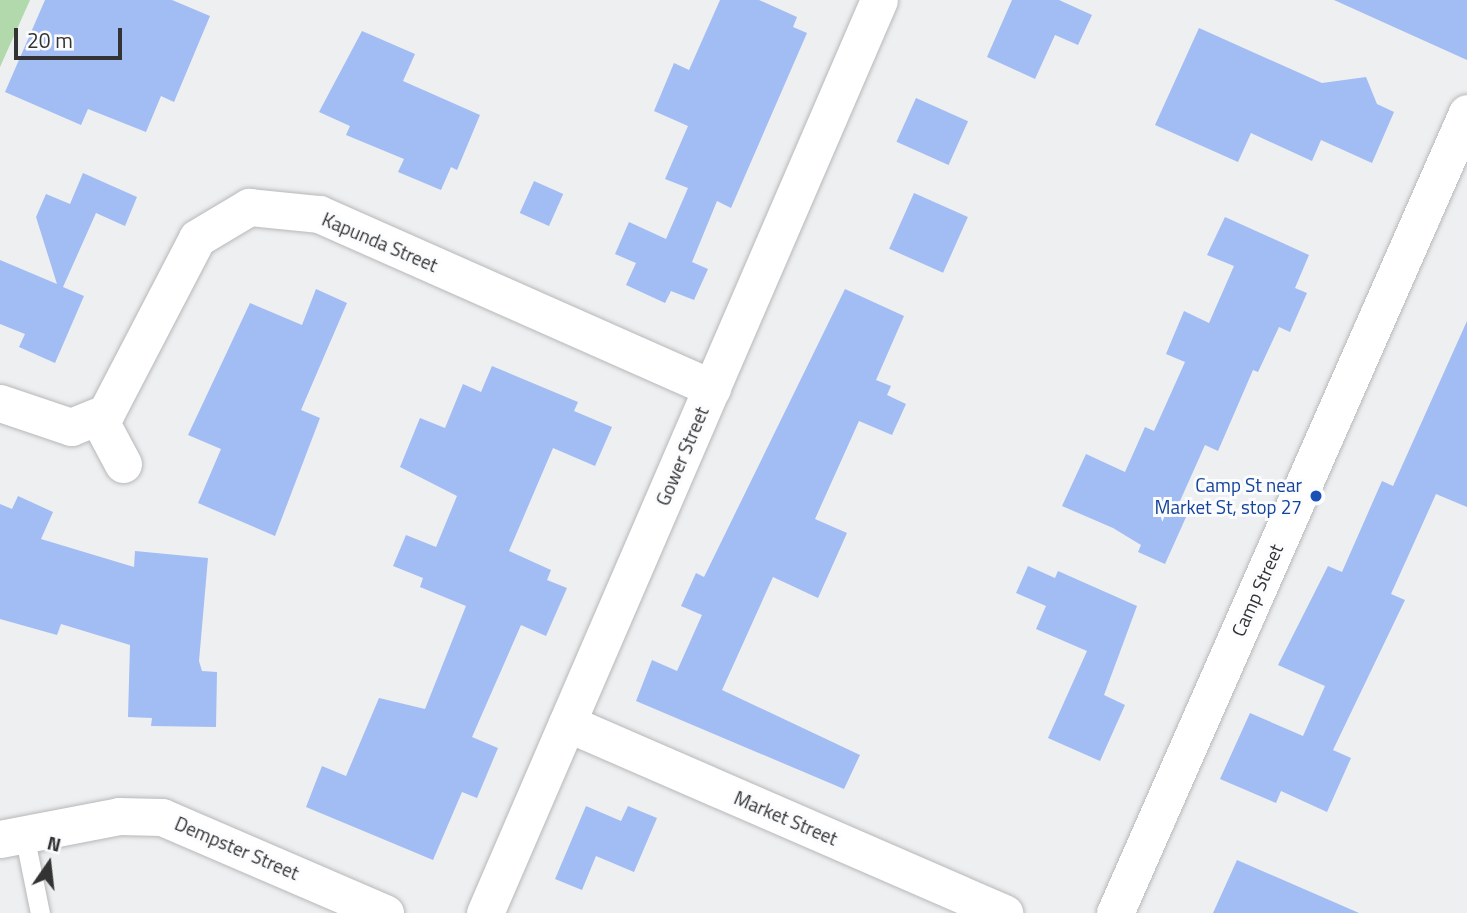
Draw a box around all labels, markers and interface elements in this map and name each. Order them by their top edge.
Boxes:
scale bar [18,14,126,58]
text: 20 m [27,24,73,56]
street label: Kapunda Street [319,207,441,277]
street label: Gower Street [651,403,713,509]
place label: Camp St near Market St, stop 27 [1154,474,1302,518]
marker: Camp St near Market St, stop 27 [1308,488,1324,504]
street label: Camp Street [1226,540,1288,640]
street label: Market Street [731,786,841,850]
street label: Dempster Street [172,812,302,884]
text: N [44,827,64,859]
north arrow [14,829,84,899]

